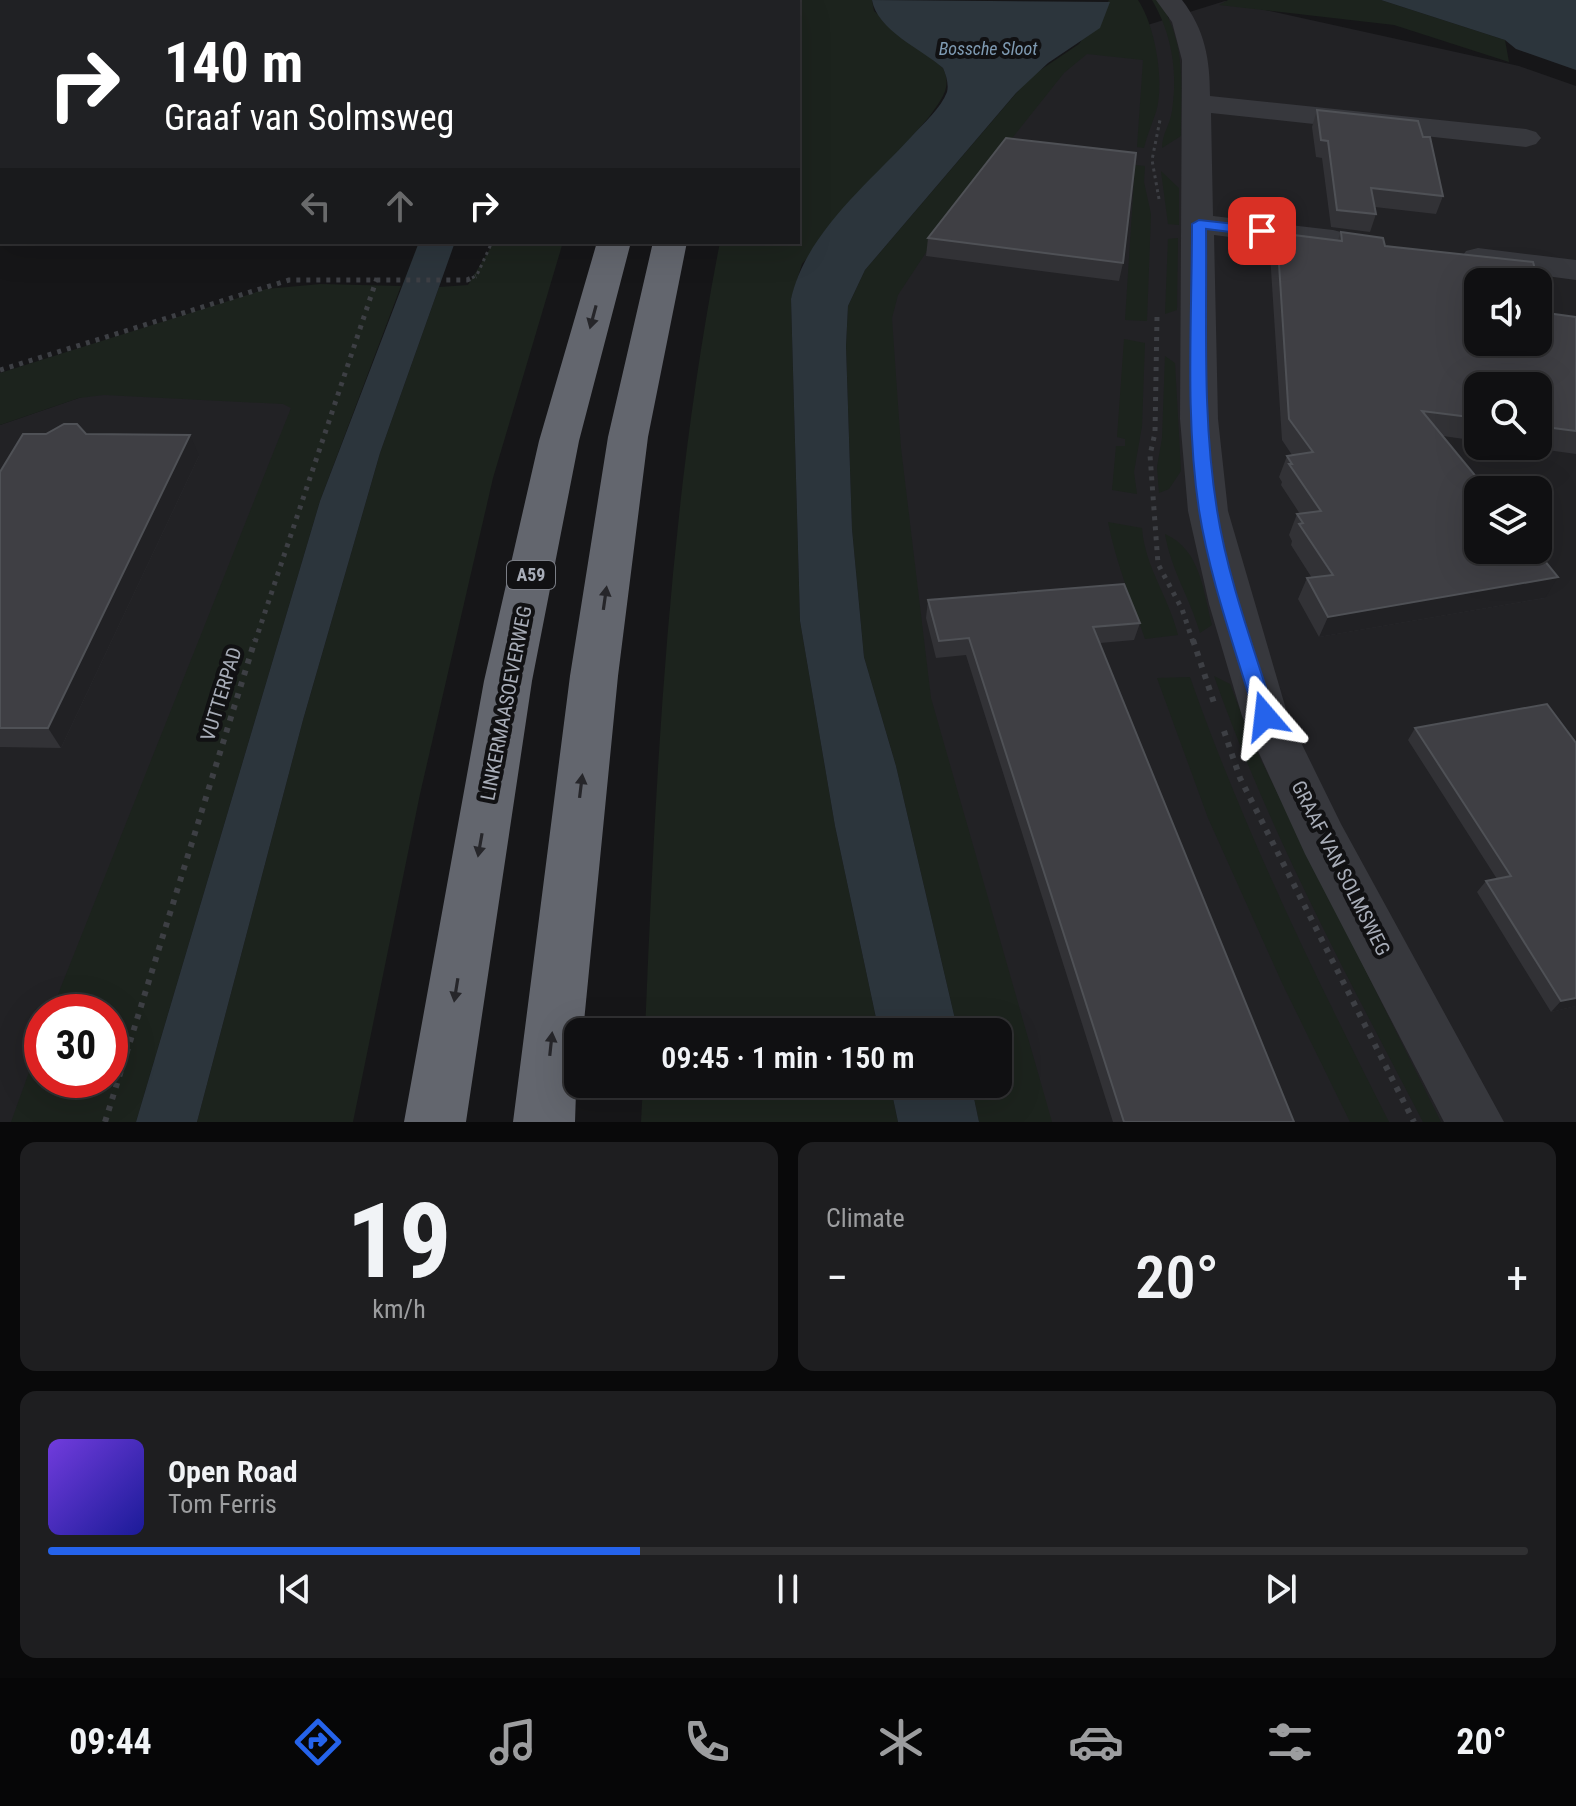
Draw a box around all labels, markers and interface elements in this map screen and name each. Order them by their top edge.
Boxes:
text: 140 m [164,30,303,96]
icon: right [32,32,136,136]
water label: Bossche Sloot [939,38,1038,59]
text: Graaf van Solmsweg [164,97,454,139]
icon: left [294,184,338,228]
icon: ahead [378,184,422,228]
icon: right [462,184,506,228]
pin [1228,197,1296,265]
icon: arrive [1240,209,1284,253]
map controls [1464,268,1552,564]
button: sound [1464,268,1552,356]
one-way arrow [587,305,599,330]
button: search [1464,372,1552,460]
button: layers [1464,476,1552,564]
road number: A59 [507,561,555,589]
one-way arrow [599,586,612,611]
street label: LINKERMAASOEVERWEG [475,604,537,802]
street label: VUTTERPAD [195,644,247,744]
position arrow [1223,674,1307,758]
one-way arrow [574,773,587,798]
street label: GRAAF VAN SOLMSWEG [1286,777,1396,959]
one-way arrow [473,833,485,858]
one-way arrow [449,978,462,1003]
speed limit sign: 30 [24,994,128,1098]
one-way arrow [545,1031,558,1056]
text: 09:45 · 1 min · 150 m [661,1040,915,1075]
text: 19 [346,1181,452,1302]
text: Climate [826,1203,905,1233]
text: 20° [1135,1242,1219,1313]
text: − [826,1252,848,1304]
text: + [1506,1252,1528,1304]
text: km/h [372,1294,426,1324]
text: Open Road [168,1454,298,1489]
text: Tom Ferris [168,1489,277,1519]
icon: previous [273,1567,317,1611]
icon: pause [766,1567,810,1611]
icon: next [1259,1567,1303,1611]
icon: directions [290,1714,346,1770]
icon: music [485,1714,541,1770]
icon: phone [679,1714,735,1770]
icon: climate [873,1714,929,1770]
icon: car [1068,1714,1124,1770]
icon: filters [1262,1714,1318,1770]
text: 09:44 [69,1721,152,1763]
text: 20° [1456,1721,1507,1763]

